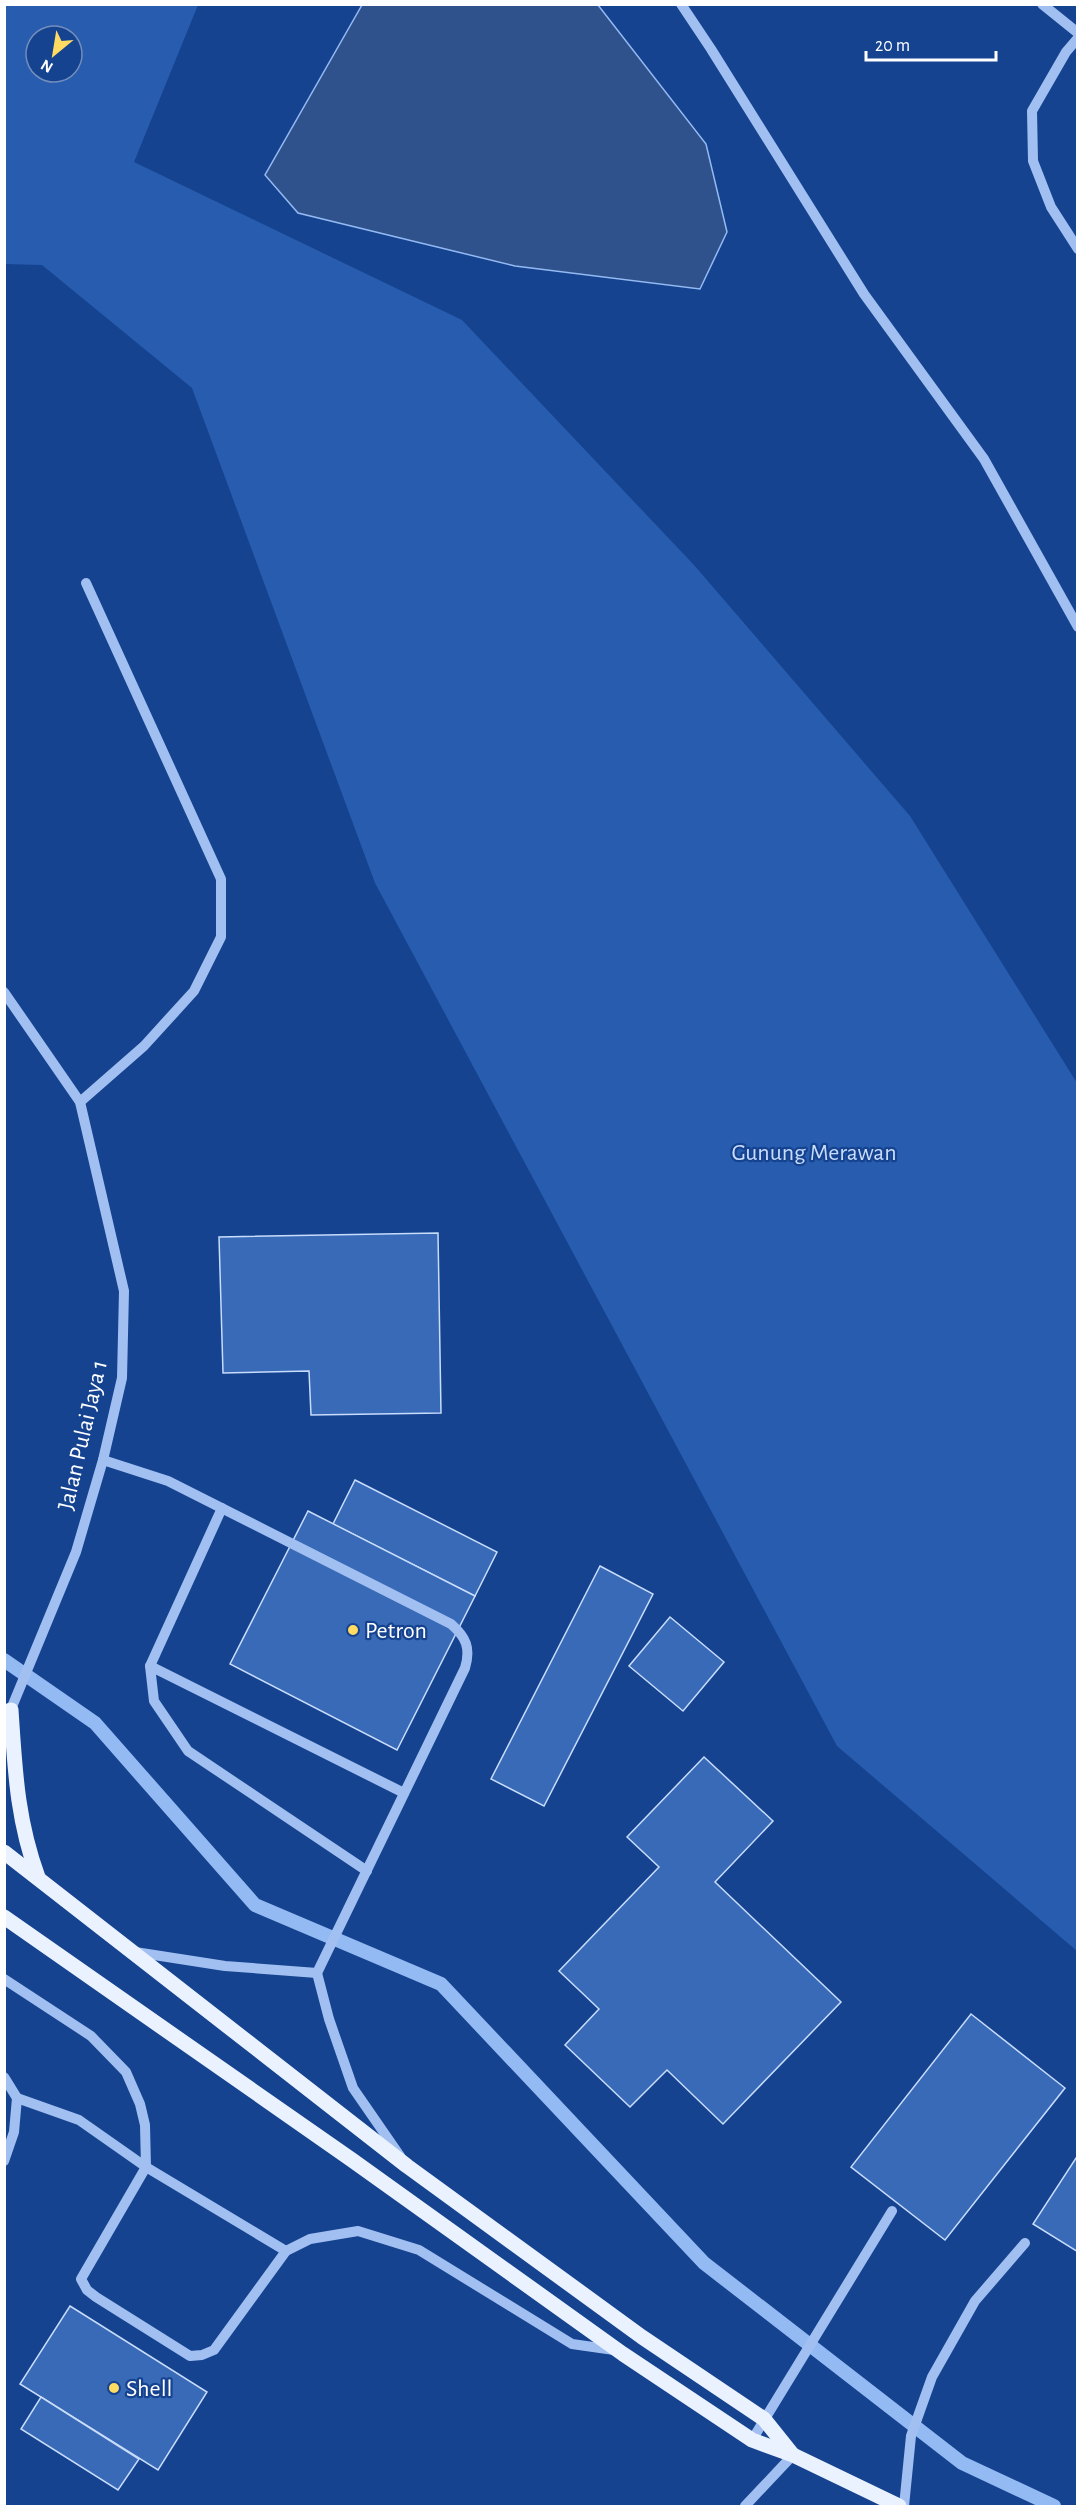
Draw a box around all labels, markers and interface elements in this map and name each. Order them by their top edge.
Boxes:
north arrow [24,24,84,84]
scale bar [866,24,996,62]
text: 20 m [875,37,910,55]
text: N [38,56,56,76]
park label: Gunung Merawan [731,1141,897,1165]
street label: Jalan Pulai Jaya 1 [54,1358,112,1513]
place label: Petron [365,1619,427,1643]
marker: Petron [346,1623,360,1637]
place label: Shell [126,2377,173,2401]
marker: Shell [107,2381,121,2395]

